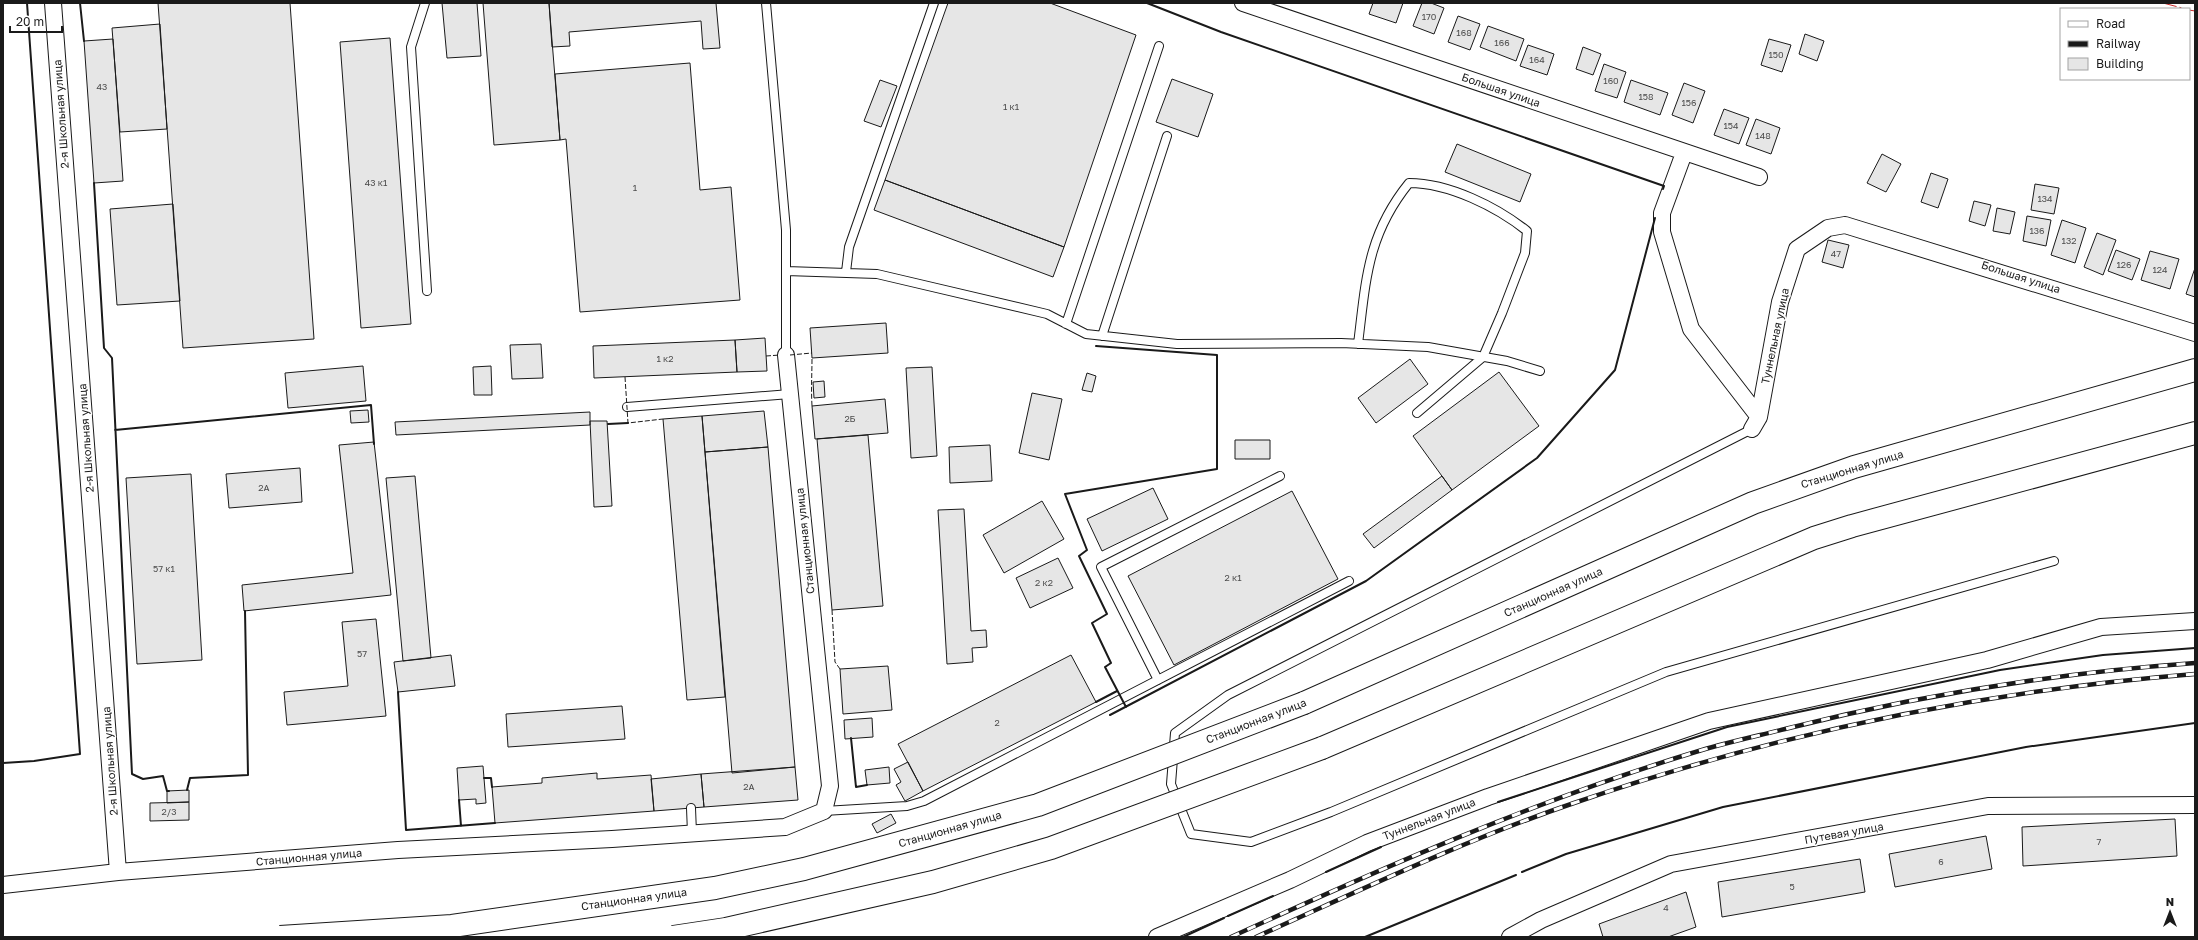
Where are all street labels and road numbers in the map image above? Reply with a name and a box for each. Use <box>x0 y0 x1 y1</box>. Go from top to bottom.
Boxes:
street label: 2-я Школьная улица <box>50 59 71 169</box>
street label: Большая улица <box>1460 70 1542 109</box>
street label: Большая улица <box>1980 258 2062 295</box>
street label: Туннельная улица <box>1758 287 1791 385</box>
street label: 2-я Школьная улица <box>75 383 96 493</box>
street label: Станционная улица <box>1799 447 1905 490</box>
street label: Станционная улица <box>792 487 817 595</box>
street label: Станционная улица <box>1501 564 1604 619</box>
street label: Станционная улица <box>1204 695 1308 746</box>
street label: 2-я Школьная улица <box>99 706 120 816</box>
street label: Туннельная улица <box>1381 795 1477 842</box>
street label: Станционная улица <box>897 808 1003 849</box>
street label: Путевая улица <box>1803 819 1884 846</box>
street label: Станционная улица <box>255 845 363 868</box>
street label: Станционная улица <box>580 885 688 912</box>

